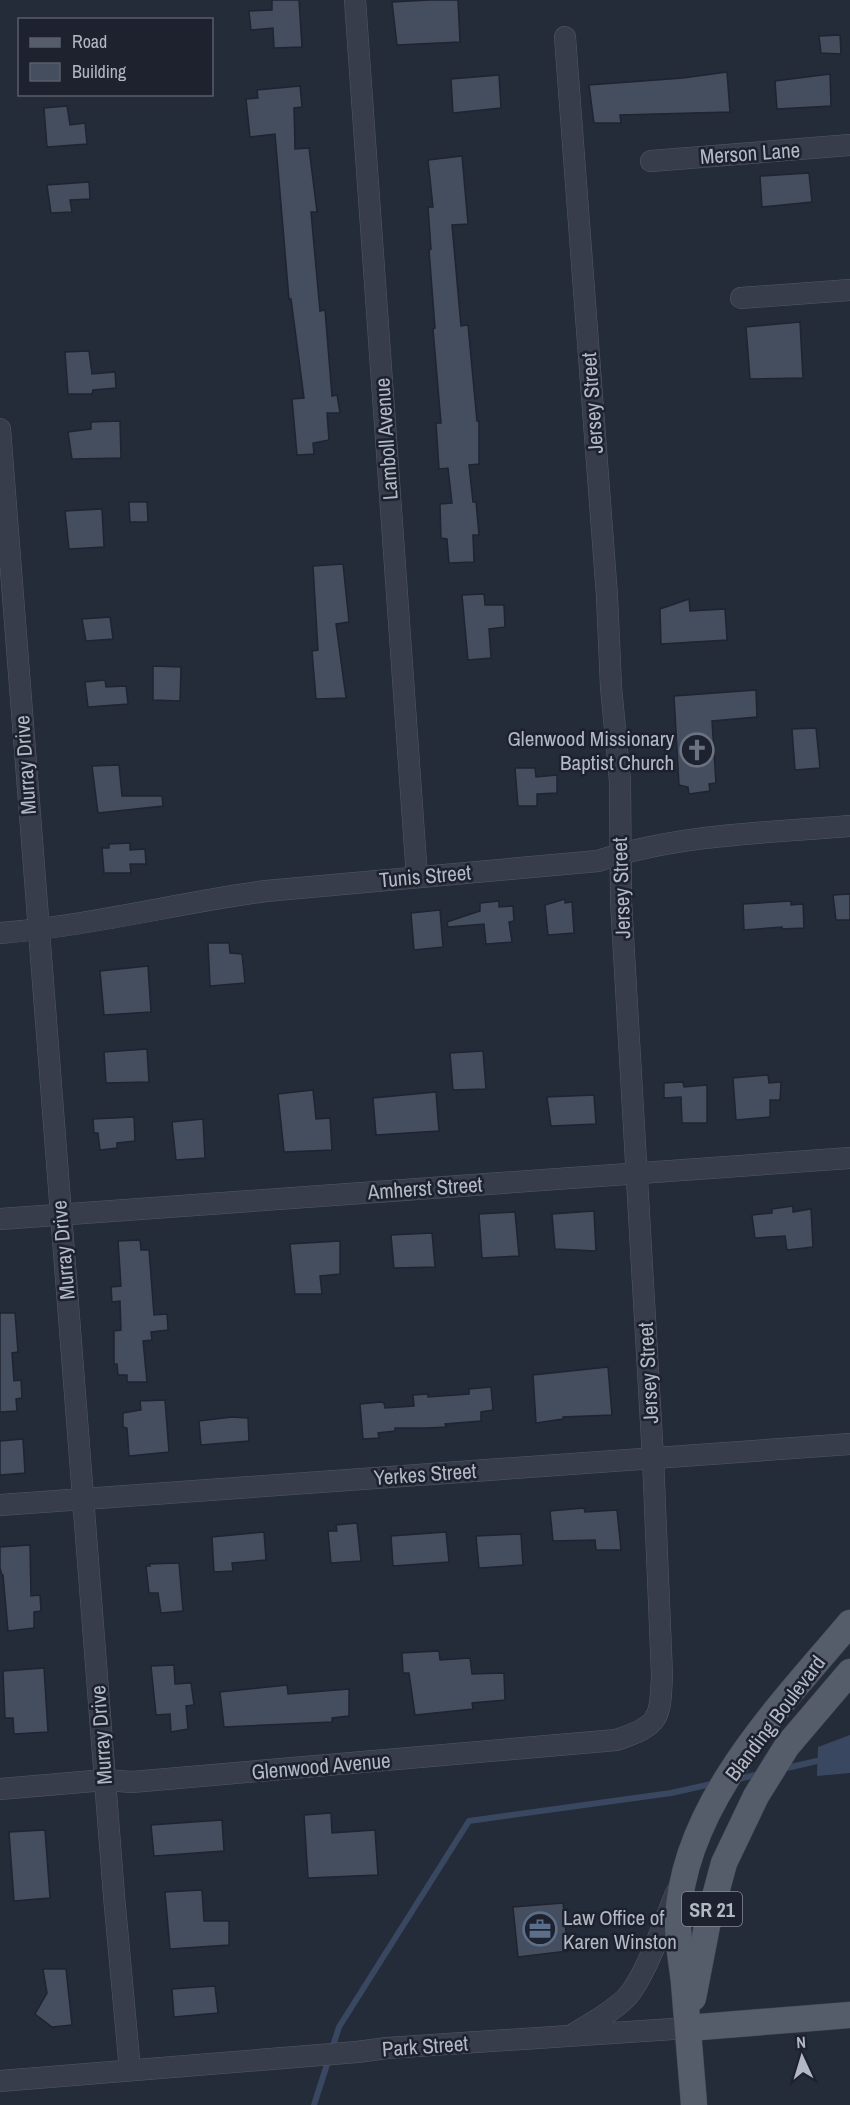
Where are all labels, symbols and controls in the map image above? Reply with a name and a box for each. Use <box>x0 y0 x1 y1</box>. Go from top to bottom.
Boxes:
legend <box>18 18 213 96</box>
text: Road <box>72 29 107 54</box>
text: Building <box>72 59 127 84</box>
street label: Merson Lane <box>699 135 801 171</box>
street label: Jersey Street <box>574 351 610 455</box>
street label: Lamboll Avenue <box>367 377 405 501</box>
street label: Murray Drive <box>7 714 43 816</box>
place label: Glenwood Missionary Baptist Church <box>507 724 674 777</box>
church icon: Glenwood Missionary Baptist Church <box>679 732 715 768</box>
street label: Jersey Street <box>605 837 637 939</box>
street label: Tunis Street <box>378 858 472 894</box>
street label: Amherst Street <box>366 1170 484 1207</box>
street label: Murray Drive <box>44 1199 82 1301</box>
street label: Jersey Street <box>631 1321 665 1424</box>
street label: Yerkes Street <box>373 1456 478 1492</box>
street label: Blanding Boulevard <box>718 1649 832 1787</box>
street label: Murray Drive <box>83 1684 119 1786</box>
street label: Glenwood Avenue <box>250 1745 392 1787</box>
road number: SR 21 <box>682 1892 742 1926</box>
place label: Law Office of Karen Winston <box>563 1903 677 1956</box>
office icon: Law Office of Karen Winston <box>522 1911 558 1947</box>
north arrow <box>772 2027 832 2087</box>
street label: Park Street <box>381 2029 469 2063</box>
text: N <box>795 2031 806 2053</box>

